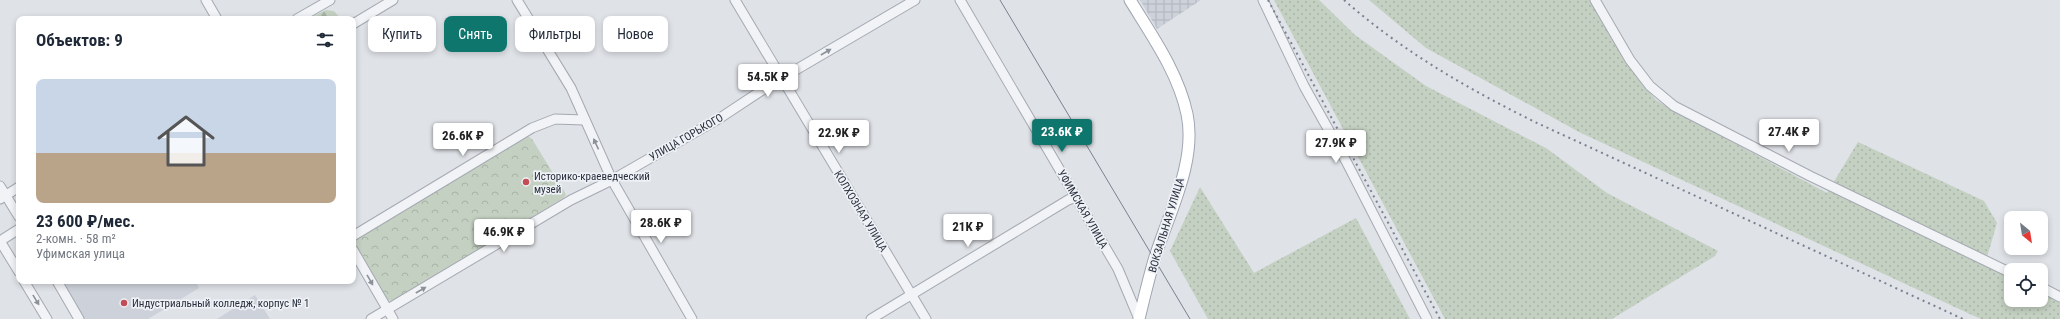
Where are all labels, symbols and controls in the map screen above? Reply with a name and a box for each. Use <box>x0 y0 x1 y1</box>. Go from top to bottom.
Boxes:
chip: Купить <box>368 16 436 52</box>
chip: Снять <box>444 16 507 52</box>
chip: Фильтры <box>515 16 595 52</box>
chip: Новое <box>603 16 668 52</box>
icon: filters <box>314 29 336 51</box>
text: Объектов: 9 <box>36 30 123 50</box>
one-way arrow <box>820 49 832 56</box>
pin: 54.5K ₽ <box>731 64 805 98</box>
text: 54.5K ₽ <box>747 69 789 84</box>
icon: home <box>150 105 222 177</box>
street label: УЛИЦА ГОРЬКОГО <box>647 111 726 164</box>
pin: 23.6K ₽ <box>1025 119 1099 153</box>
pin: 27.4K ₽ <box>1752 119 1826 153</box>
pin: 22.9K ₽ <box>802 120 876 154</box>
pin: 26.6K ₽ <box>426 123 500 157</box>
text: 23.6K ₽ <box>1041 124 1083 139</box>
text: 27.4K ₽ <box>1768 124 1810 139</box>
text: 22.9K ₽ <box>818 125 860 140</box>
text: 26.6K ₽ <box>442 128 484 143</box>
pin: 27.9K ₽ <box>1299 130 1373 164</box>
text: 27.9K ₽ <box>1315 135 1357 150</box>
one-way arrow <box>593 139 599 150</box>
street label: КОЛХОЗНАЯ УЛИЦА <box>831 168 890 255</box>
street label: УФИМСКАЯ УЛИЦА <box>1055 168 1111 252</box>
place label: Историко-краеведческий музей <box>534 170 650 196</box>
street label: ВОКЗАЛЬНАЯ УЛИЦА <box>1146 176 1187 274</box>
marker: Историко-краеведческий музей <box>521 177 531 187</box>
pin: 28.6K ₽ <box>624 210 698 244</box>
text: 23 600 ₽/мес. <box>36 211 135 231</box>
north arrow <box>2004 211 2048 255</box>
map controls <box>2004 211 2048 307</box>
pin: 21K ₽ <box>940 214 996 248</box>
text: 28.6K ₽ <box>640 215 682 230</box>
pin: 46.9K ₽ <box>467 219 541 253</box>
text: 21K ₽ <box>952 219 984 234</box>
text: 46.9K ₽ <box>483 224 525 239</box>
text: 2-комн. · 58 m² <box>36 231 116 246</box>
text: Уфимская улица <box>36 246 125 261</box>
button: locate <box>2004 263 2048 307</box>
one-way arrow <box>367 274 373 286</box>
one-way arrow <box>415 286 427 293</box>
one-way arrow <box>32 294 39 306</box>
place label: Индустриальный колледж, корпус № 1 <box>132 297 309 310</box>
marker: Индустриальный колледж, корпус № 1 <box>119 298 129 308</box>

